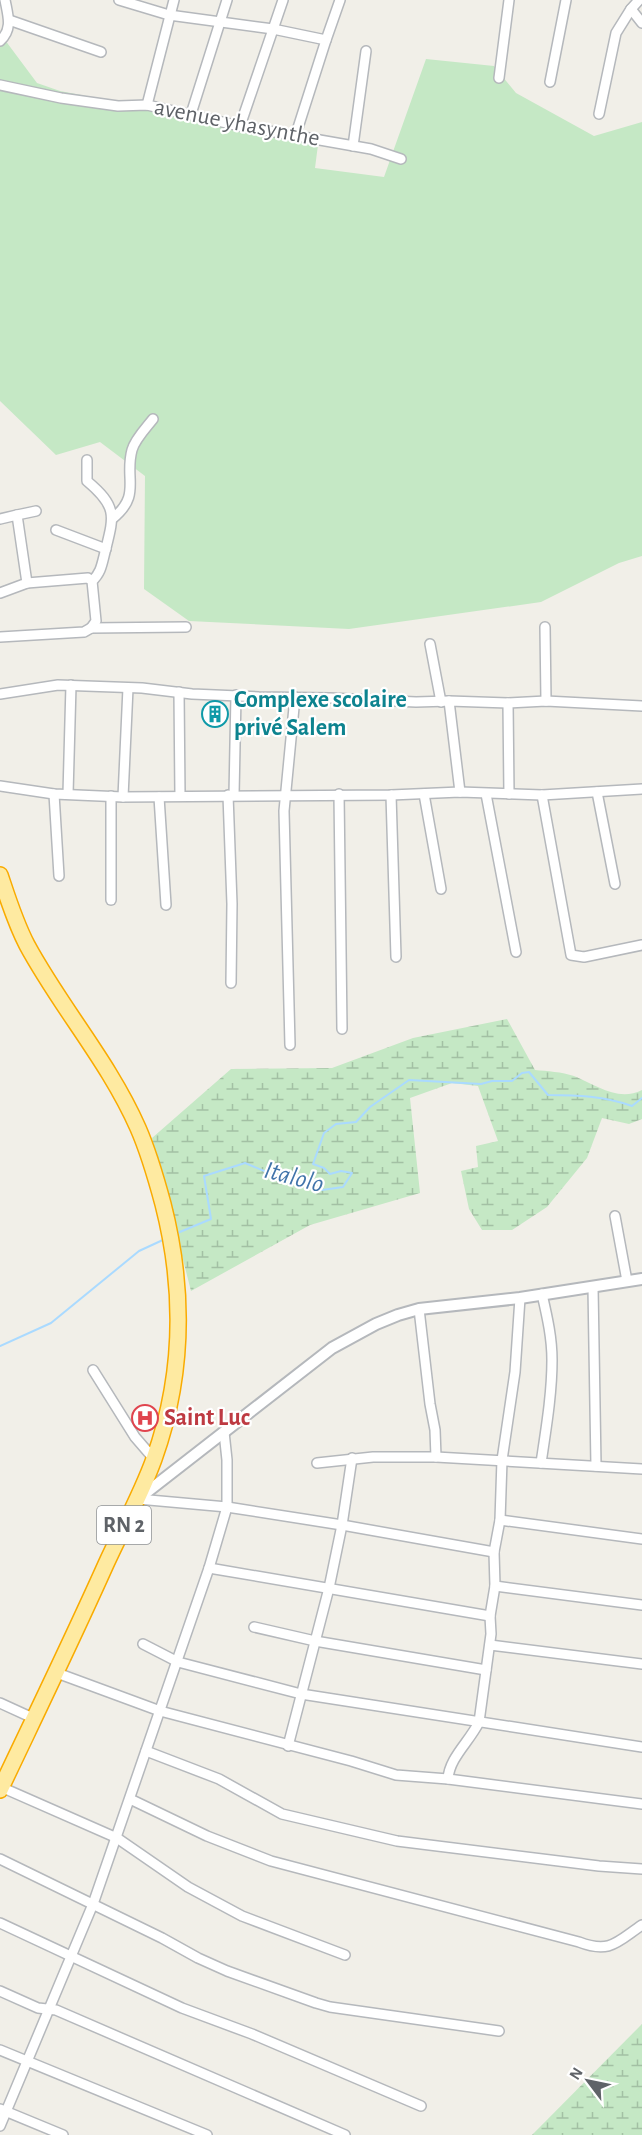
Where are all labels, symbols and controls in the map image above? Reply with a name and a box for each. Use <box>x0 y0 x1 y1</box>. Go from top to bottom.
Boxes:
street label: avenue yhasynthe <box>152 95 322 151</box>
place label: Complexe scolaire privé Salem <box>234 688 407 740</box>
building icon: Complexe scolaire privé Salem <box>200 699 230 729</box>
water label: Italolo <box>261 1157 327 1197</box>
hospital icon: Saint Luc <box>130 1403 160 1433</box>
place label: Saint Luc <box>164 1406 250 1430</box>
road number: RN 2 <box>97 1506 151 1544</box>
north arrow <box>558 2051 618 2111</box>
text: N <box>566 2065 586 2083</box>

